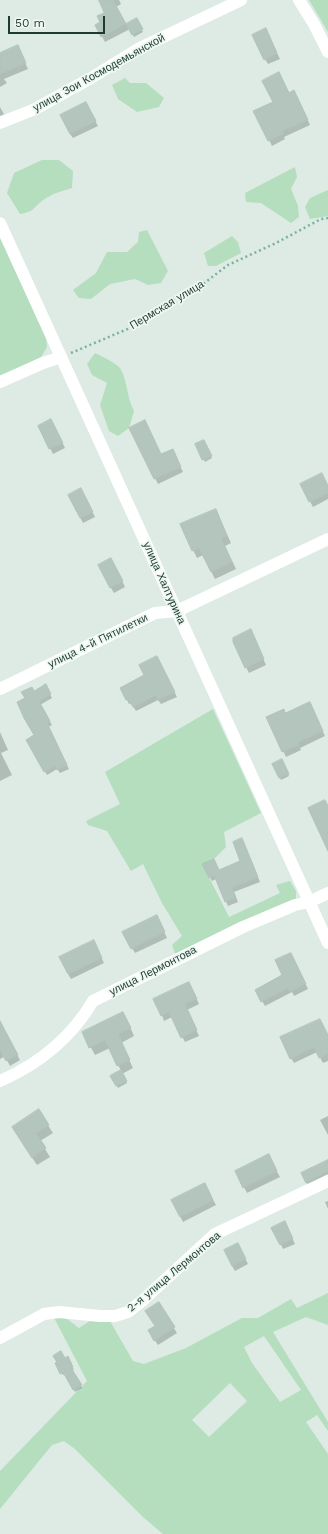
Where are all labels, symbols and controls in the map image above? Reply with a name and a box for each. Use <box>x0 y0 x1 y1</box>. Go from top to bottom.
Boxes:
scale bar <box>10 8 107 34</box>
text: 50 m <box>15 16 45 30</box>
street label: улица Зои Космодемьянской <box>31 31 167 115</box>
street label: Пермская улица <box>127 278 207 332</box>
street label: улица Халтурина <box>140 540 188 626</box>
street label: улица 4-й Пятилетки <box>46 611 150 671</box>
street label: улица Лермонтова <box>107 943 199 999</box>
street label: 2-я улица Лермонтова <box>125 1229 223 1315</box>

